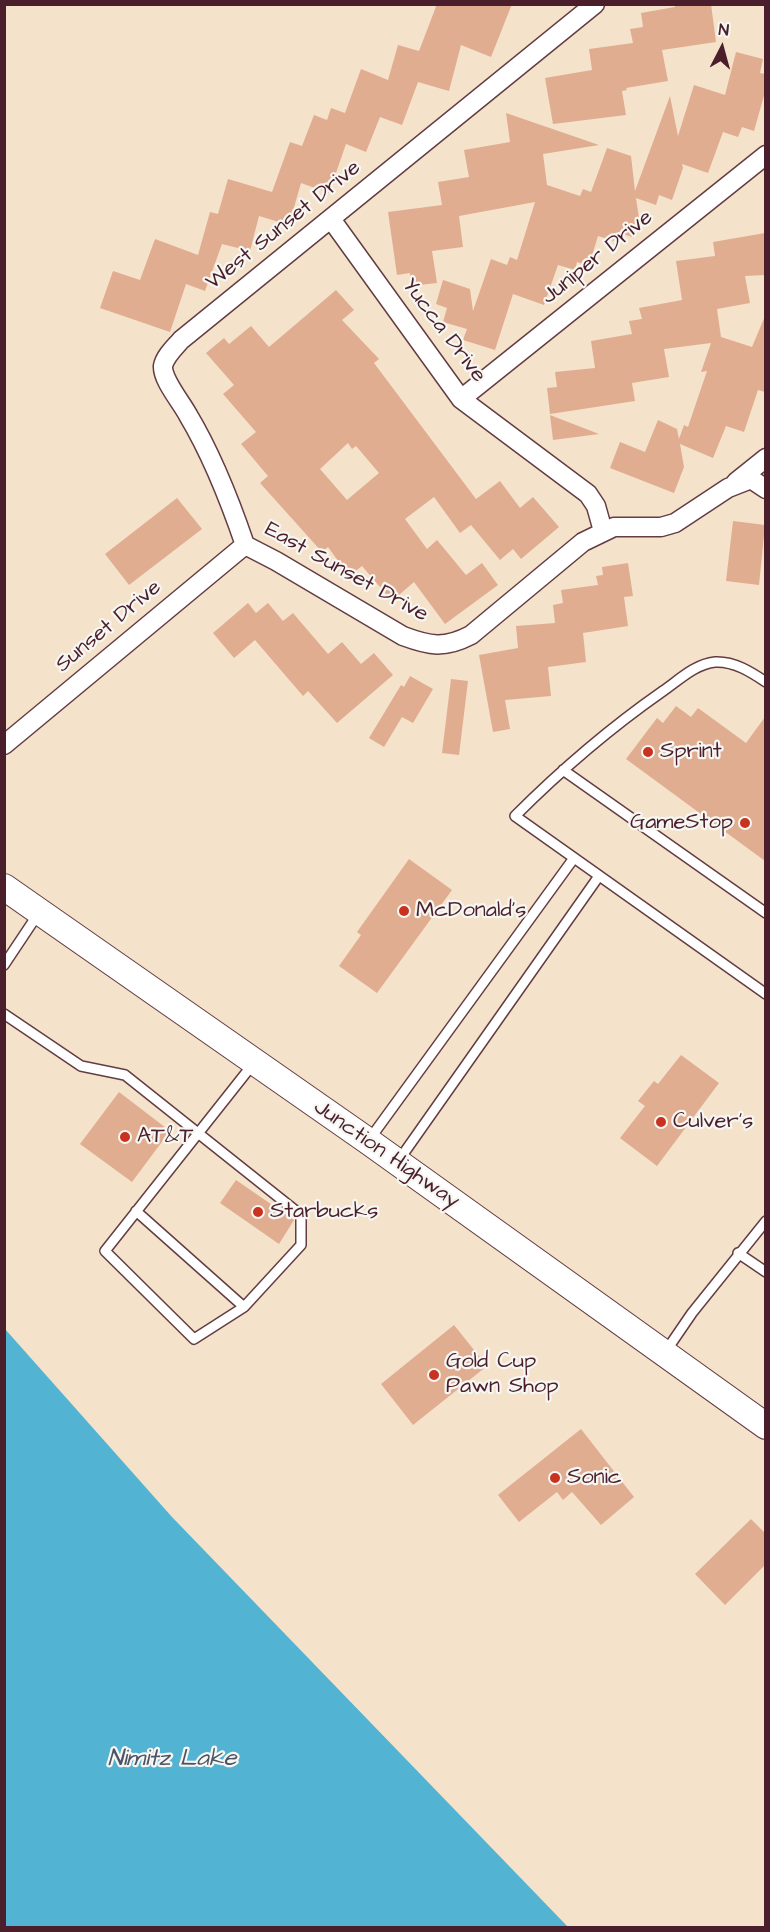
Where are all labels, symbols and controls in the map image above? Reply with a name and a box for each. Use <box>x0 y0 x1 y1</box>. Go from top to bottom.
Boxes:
north arrow <box>692 18 752 78</box>
text: N <box>718 19 730 42</box>
street label: West Sunset Drive <box>201 156 367 296</box>
street label: Juniper Drive <box>537 205 659 311</box>
street label: Yucca Drive <box>395 274 491 388</box>
street label: East Sunset Drive <box>260 517 432 629</box>
street label: Sunset Drive <box>51 575 167 679</box>
place label: Sprint <box>660 739 722 765</box>
marker: Sprint <box>641 745 655 759</box>
place label: GameStop <box>630 810 733 836</box>
marker: GameStop <box>738 816 752 830</box>
place label: McDonald's <box>416 898 526 924</box>
marker: McDonald's <box>397 904 411 918</box>
street label: Junction Highway <box>308 1095 464 1215</box>
place label: Culver's <box>673 1109 753 1135</box>
marker: Culver's <box>654 1115 668 1129</box>
place label: AT&T <box>137 1124 193 1150</box>
marker: AT&T <box>118 1130 132 1144</box>
place label: Starbucks <box>270 1199 378 1225</box>
marker: Starbucks <box>251 1205 265 1219</box>
place label: Gold Cup Pawn Shop <box>446 1349 558 1400</box>
marker: Gold Cup Pawn Shop <box>427 1368 441 1382</box>
place label: Sonic <box>567 1465 622 1491</box>
marker: Sonic <box>548 1471 562 1485</box>
water label: Nimitz Lake <box>108 1746 236 1774</box>

